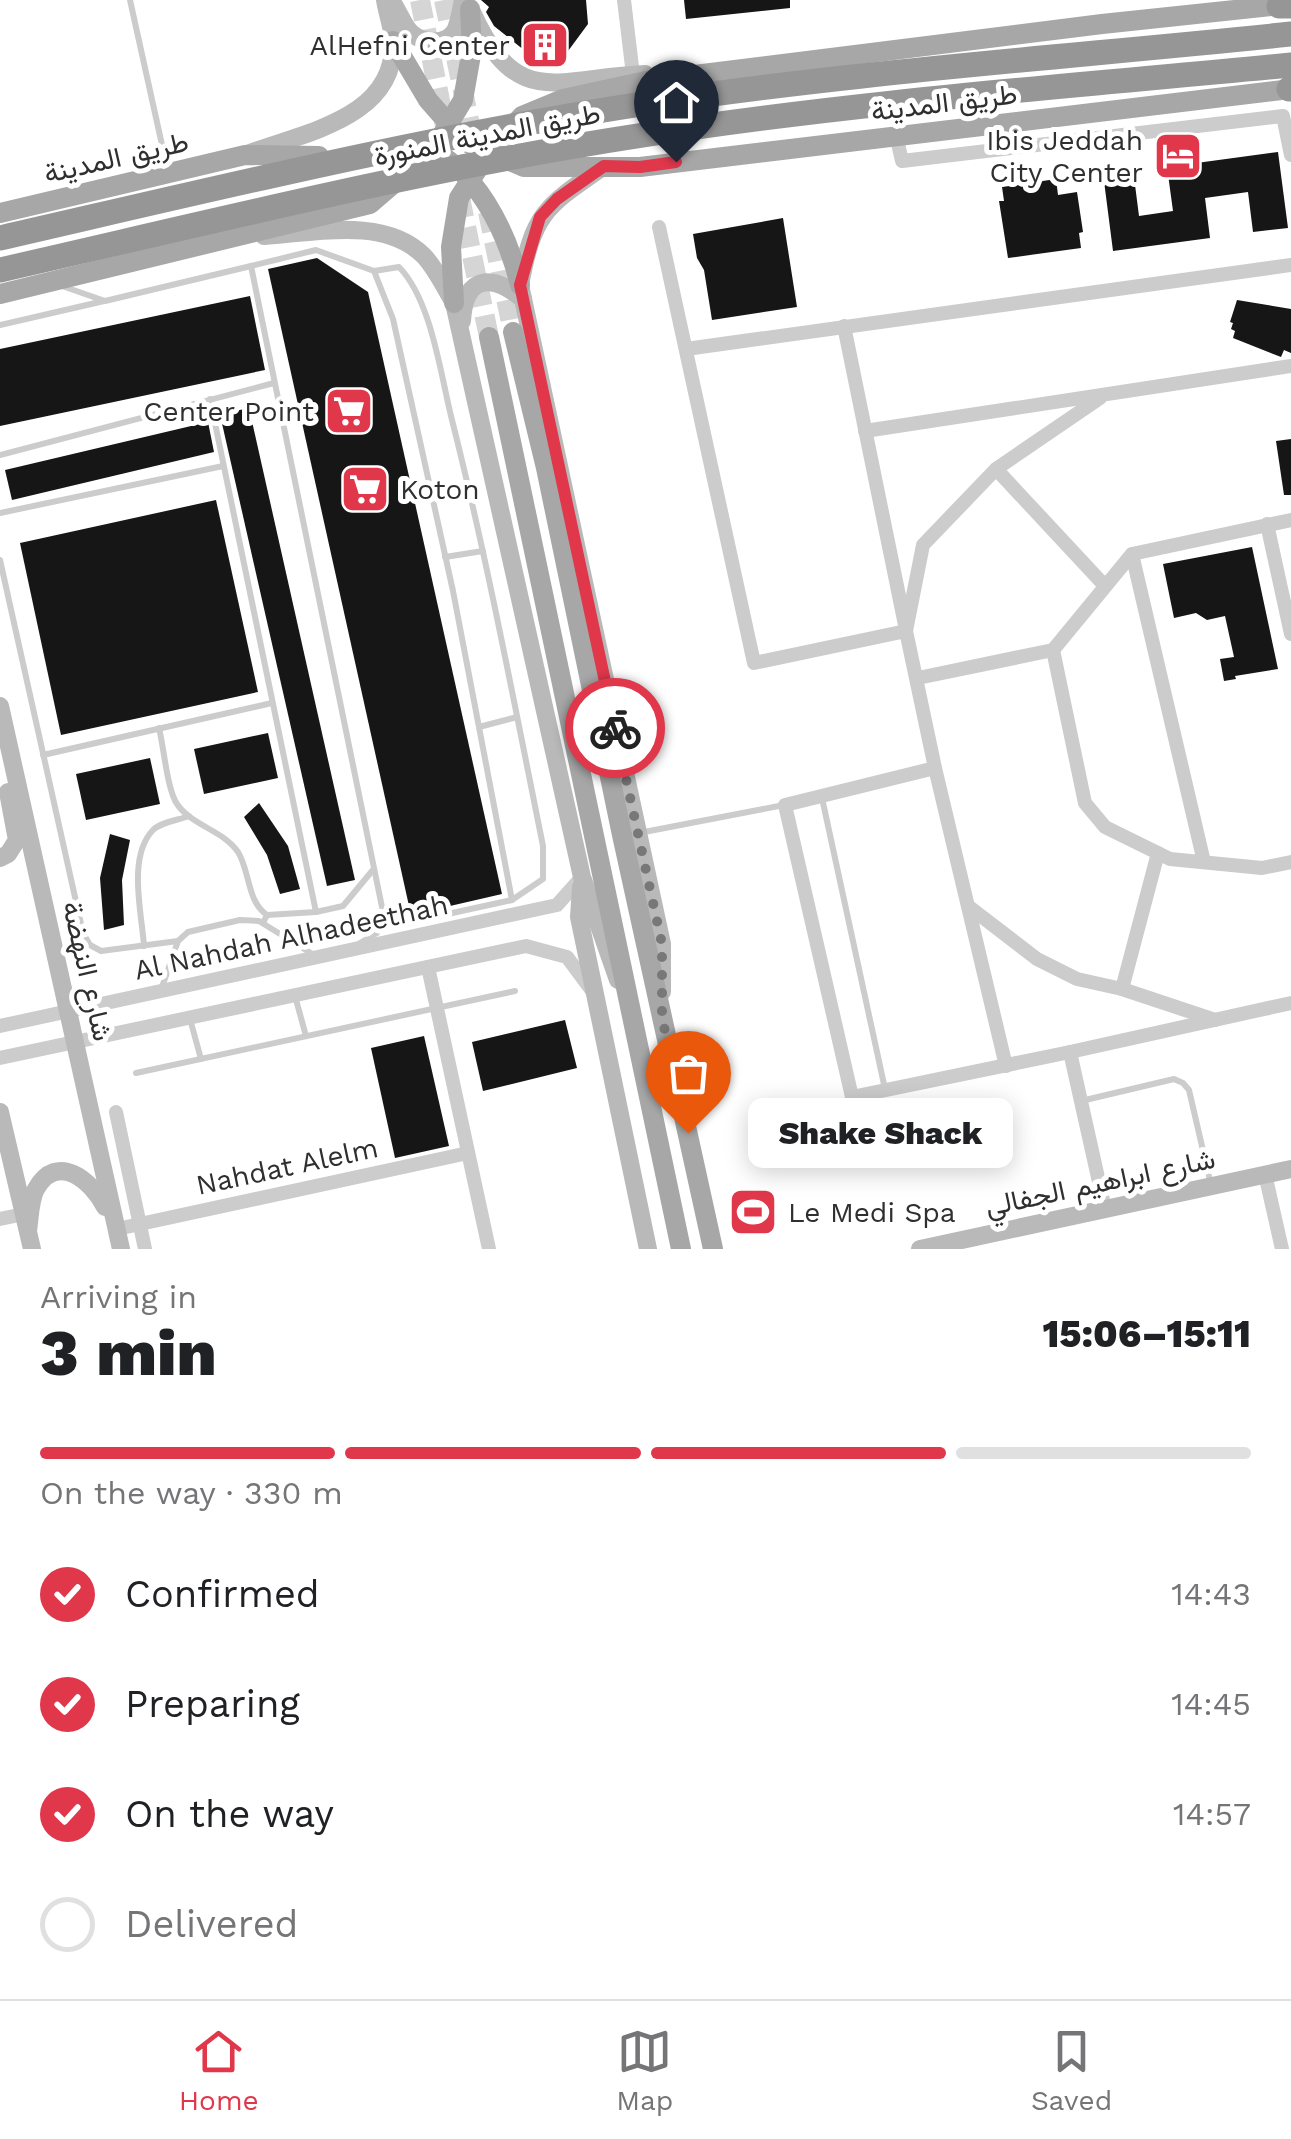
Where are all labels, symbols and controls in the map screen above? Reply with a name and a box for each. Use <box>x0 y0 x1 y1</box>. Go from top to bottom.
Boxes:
building icon: AlHefni Center <box>519 19 571 71</box>
place label: AlHefni Center <box>309 29 510 62</box>
pin <box>634 60 719 163</box>
icon: home <box>649 75 704 130</box>
street label: طريق المدينة <box>869 77 1019 129</box>
street label: طريق المدينة المنورة <box>371 96 603 174</box>
place label: Ibis Jeddah City Center <box>986 124 1143 189</box>
street label: طريق المدينة <box>41 125 192 191</box>
hotel icon: Ibis Jeddah City Center <box>1152 130 1204 182</box>
supermarket icon: Center Point <box>323 385 375 437</box>
place label: Center Point <box>143 395 314 428</box>
supermarket icon: Koton <box>339 463 391 515</box>
place label: Koton <box>400 473 480 506</box>
courier <box>565 678 665 778</box>
icon: bike <box>588 701 643 756</box>
street label: Al Nahdah Alhadeethah <box>131 888 451 987</box>
street label: شارع النهضة <box>53 898 120 1045</box>
pin <box>646 1031 731 1134</box>
icon: bag <box>661 1046 716 1101</box>
callout: Shake Shack <box>748 1098 1013 1168</box>
text: Shake Shack <box>779 1114 982 1152</box>
street label: Nahdat Alelm <box>193 1131 381 1202</box>
street label: شارع ابراهيم الجفالي <box>982 1142 1219 1229</box>
sports icon: Le Medi Spa <box>727 1186 779 1238</box>
place label: Le Medi Spa <box>788 1196 956 1229</box>
text: Arriving in <box>40 1278 197 1316</box>
text: 15:06–15:11 <box>1042 1312 1251 1356</box>
text: 3 min <box>40 1315 217 1391</box>
text: On the way · 330 m <box>40 1474 343 1512</box>
icon: check <box>40 1567 95 1622</box>
text: Confirmed <box>125 1572 320 1616</box>
text: 14:43 <box>1171 1575 1251 1613</box>
icon: check <box>40 1677 95 1732</box>
text: Preparing <box>125 1682 300 1726</box>
text: 14:45 <box>1171 1685 1251 1723</box>
icon: check <box>40 1787 95 1842</box>
text: On the way <box>125 1792 334 1836</box>
text: 14:57 <box>1173 1795 1251 1833</box>
text: Delivered <box>125 1902 298 1946</box>
tab: Home <box>179 2024 259 2117</box>
tab: Map <box>616 2024 673 2117</box>
tab: Saved <box>1031 2024 1112 2117</box>

